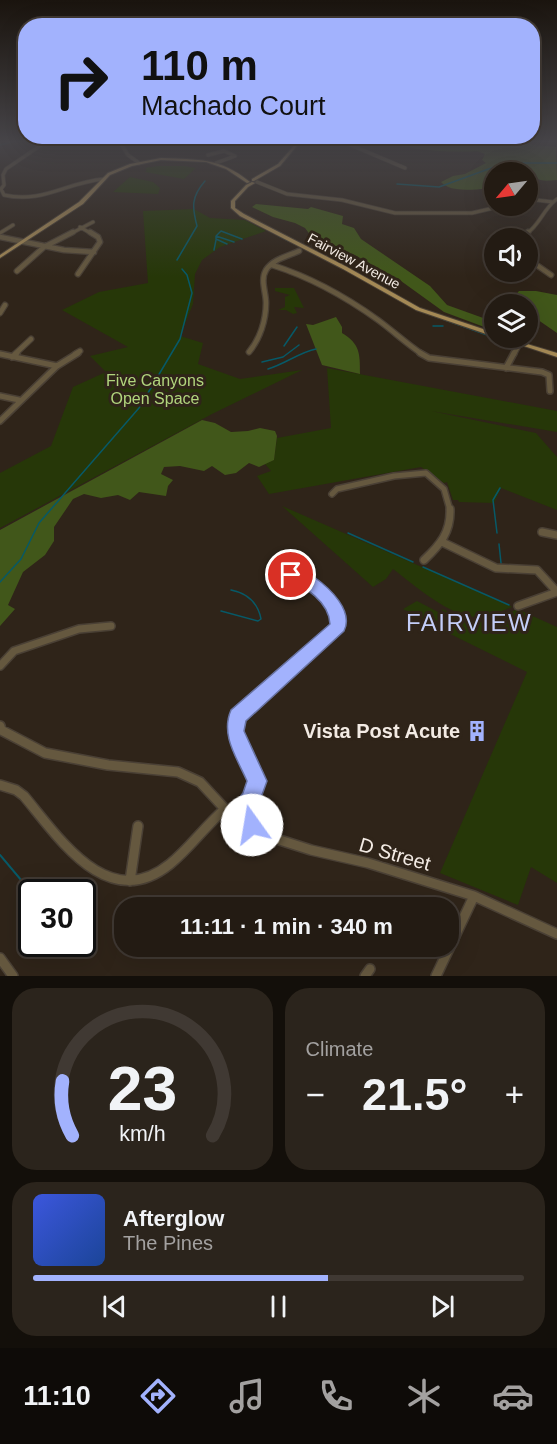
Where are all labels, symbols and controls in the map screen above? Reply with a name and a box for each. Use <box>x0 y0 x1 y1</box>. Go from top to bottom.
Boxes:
icon: right <box>42 42 120 120</box>
text: 110 m <box>141 42 258 89</box>
text: Machado Court <box>141 91 326 121</box>
north arrow <box>484 162 538 216</box>
map controls <box>484 162 538 348</box>
button: sound <box>484 228 538 282</box>
street label: Fairview Avenue <box>305 230 403 292</box>
button: layers <box>484 294 538 348</box>
park label: Five Canyons Open Space <box>106 372 204 407</box>
pin <box>265 549 316 600</box>
icon: arrive <box>274 558 307 591</box>
district label: FAIRVIEW <box>406 609 532 636</box>
building icon: Vista Post Acute <box>465 719 489 743</box>
place label: Vista Post Acute <box>303 720 460 742</box>
position arrow <box>220 793 284 857</box>
street label: D Street <box>357 833 434 875</box>
speed limit sign: 30 <box>18 879 96 957</box>
text: 11:11 · 1 min · 340 m <box>180 914 393 939</box>
text: Climate <box>306 1038 373 1060</box>
text: 23 <box>108 1054 177 1123</box>
text: 21.5° <box>362 1069 468 1120</box>
text: − <box>306 1076 325 1113</box>
text: + <box>505 1076 524 1113</box>
text: km/h <box>119 1122 165 1146</box>
text: Afterglow <box>123 1206 224 1231</box>
text: The Pines <box>123 1232 213 1254</box>
icon: previous <box>98 1290 131 1323</box>
icon: pause <box>262 1290 295 1323</box>
icon: next <box>426 1290 459 1323</box>
icon: directions <box>137 1375 179 1417</box>
icon: music <box>226 1375 268 1417</box>
icon: phone <box>315 1375 357 1417</box>
icon: climate <box>403 1375 445 1417</box>
icon: car <box>492 1375 534 1417</box>
text: 11:10 <box>23 1381 91 1411</box>

